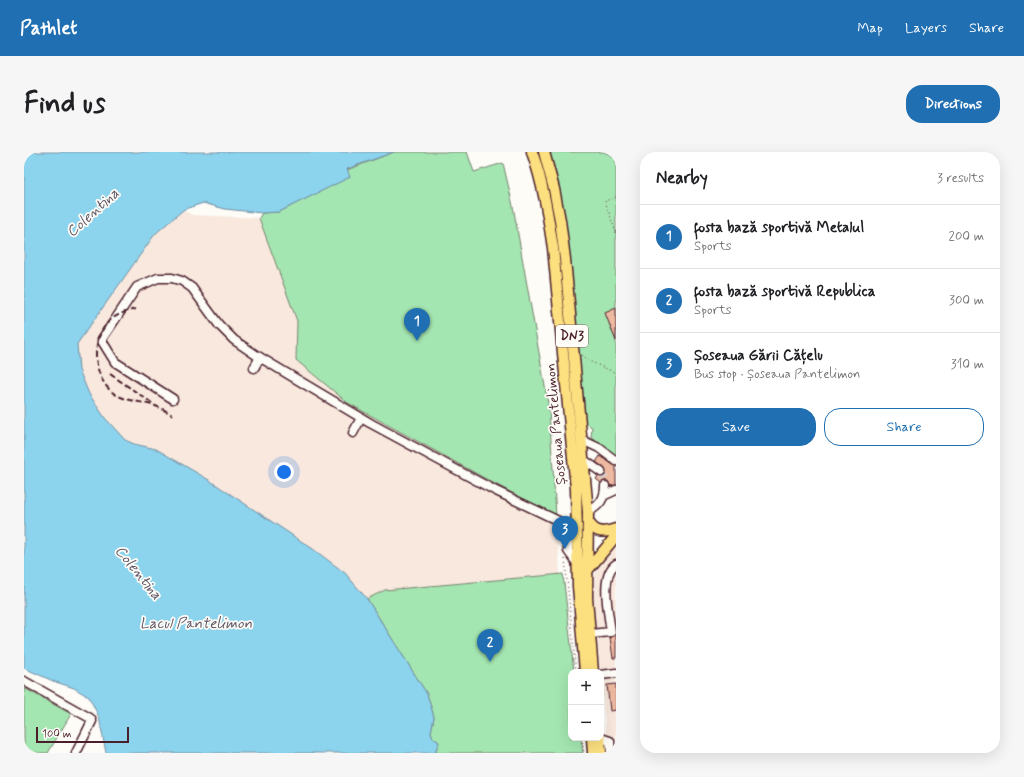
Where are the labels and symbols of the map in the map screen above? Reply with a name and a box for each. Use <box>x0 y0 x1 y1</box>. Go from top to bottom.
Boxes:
water label: Colentina <box>62 184 124 242</box>
pin: 1 <box>404 308 430 341</box>
road number: DN3 <box>556 325 588 347</box>
street label: Șoseaua Pantelimon <box>542 362 570 486</box>
your location <box>274 462 294 482</box>
pin: 3 <box>552 516 578 549</box>
water label: Colentina <box>110 542 166 605</box>
water label: Lacul Pantelimon <box>140 614 252 634</box>
pin: 2 <box>477 629 503 662</box>
scale bar <box>36 725 129 744</box>

